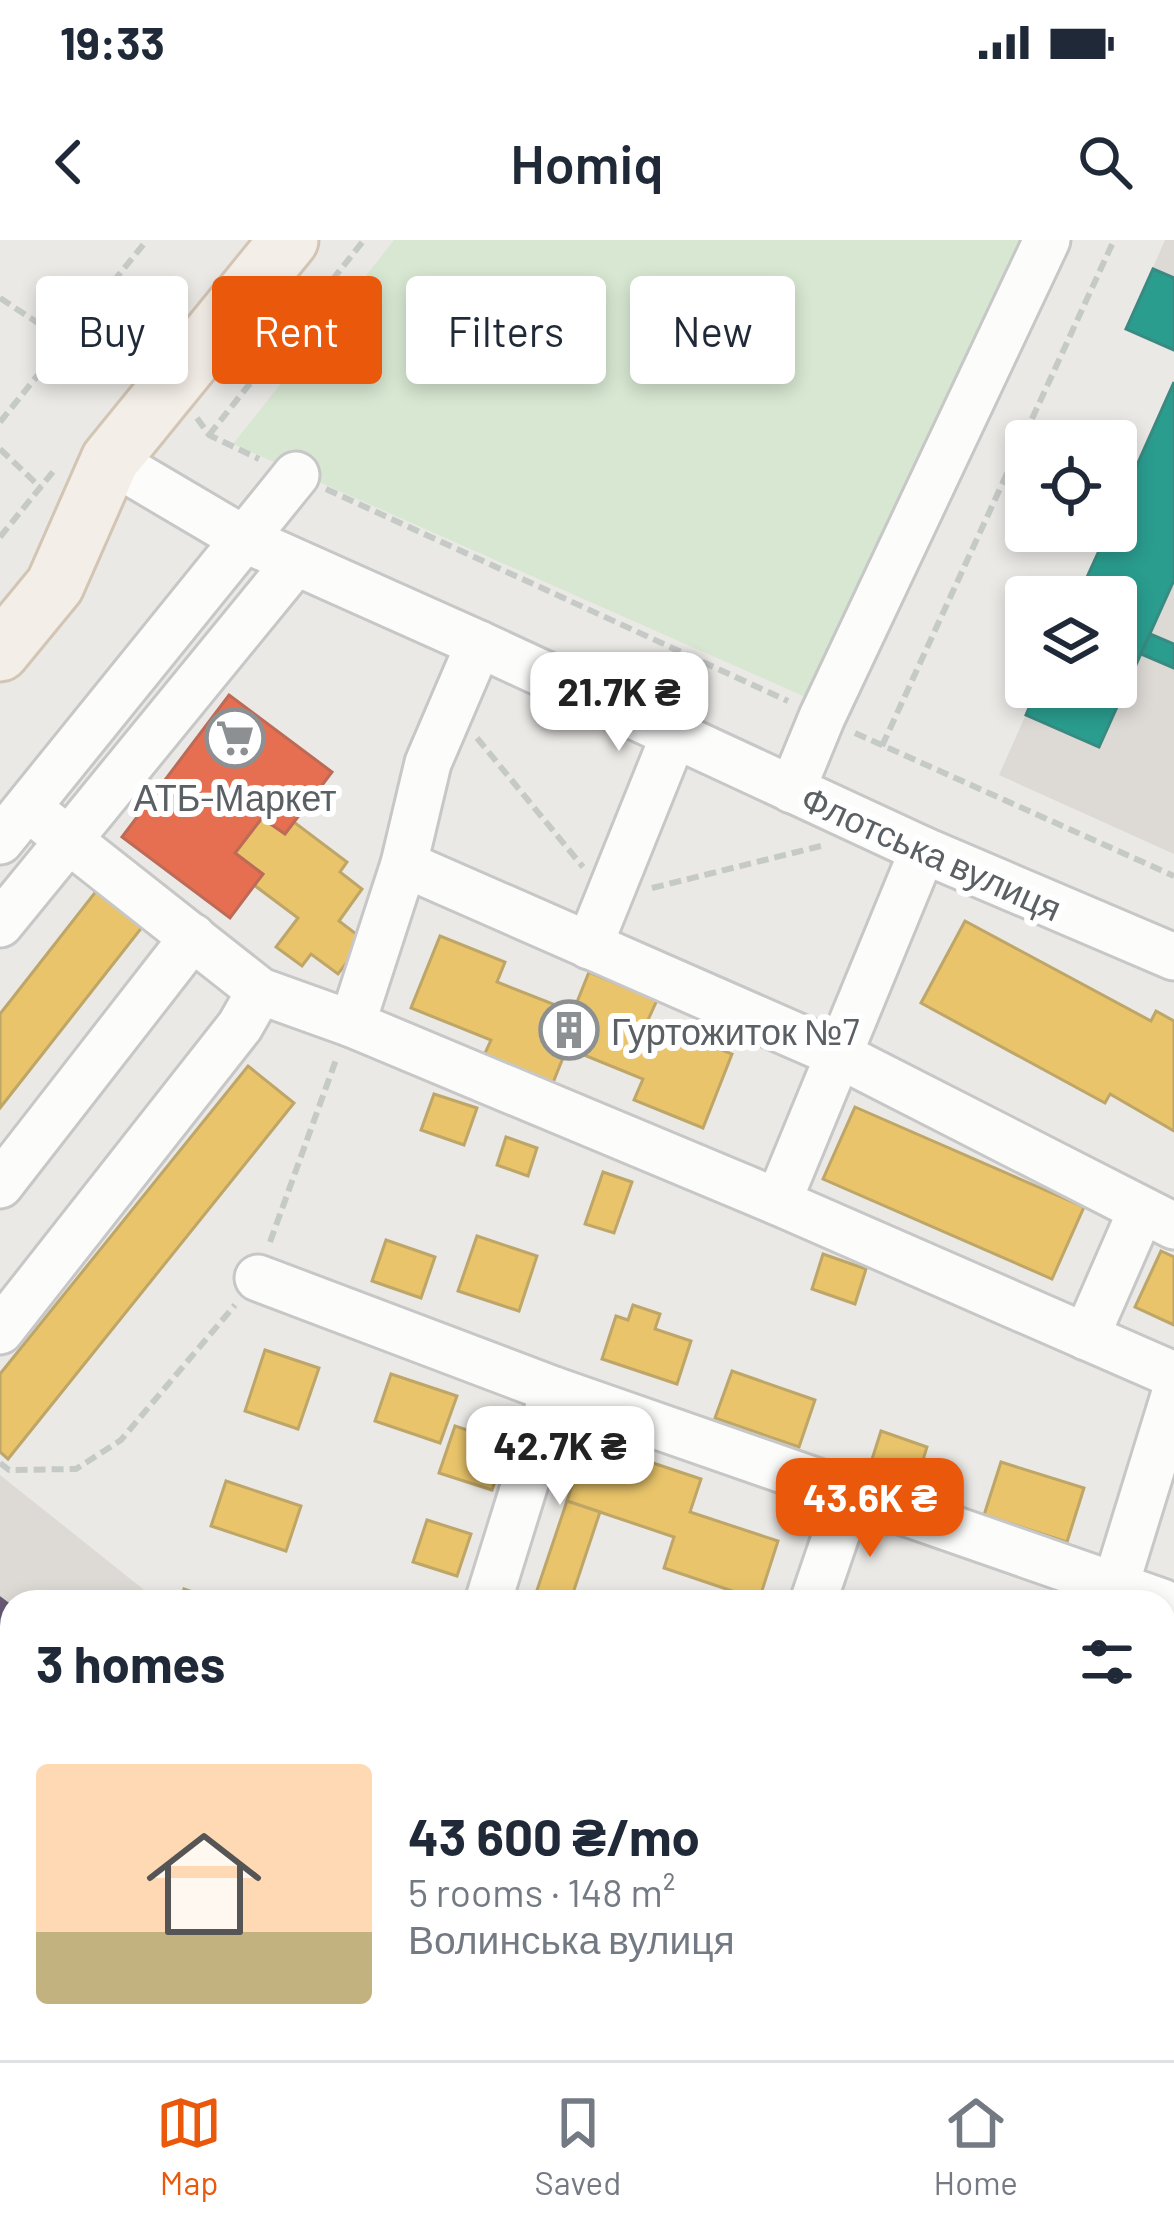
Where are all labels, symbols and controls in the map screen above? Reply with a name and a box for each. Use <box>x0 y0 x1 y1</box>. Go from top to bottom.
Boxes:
text: 19:33 <box>60 15 165 69</box>
icon: back <box>36 129 102 195</box>
icon: search <box>1072 129 1138 195</box>
text: Homiq <box>510 130 664 195</box>
chip: Buy <box>36 276 188 384</box>
chip: Rent <box>212 276 382 384</box>
chip: Filters <box>406 276 606 384</box>
chip: New <box>630 276 795 384</box>
map controls <box>1005 420 1137 708</box>
button: locate <box>1005 420 1137 552</box>
button: layers <box>1005 576 1137 708</box>
pin: 21.7K ₴ <box>508 652 730 754</box>
text: 21.7K ₴ <box>557 667 681 714</box>
supermarket icon: АТБ-Маркет <box>204 707 266 769</box>
place label: АТБ-Маркет <box>134 775 336 819</box>
street label: Флотська вулиця <box>795 775 1069 930</box>
building icon: Гуртожиток №7 <box>538 999 600 1061</box>
place label: Гуртожиток №7 <box>611 1009 860 1053</box>
pin: 42.7K ₴ <box>449 1406 671 1508</box>
text: 42.7K ₴ <box>493 1421 627 1468</box>
pin: 43.6K ₴ <box>759 1458 981 1560</box>
text: 43.6K ₴ <box>803 1473 937 1520</box>
icon: filters <box>1074 1629 1140 1695</box>
text: 3 homes <box>36 1632 225 1693</box>
text: 43 600 ₴/mo <box>408 1805 700 1866</box>
icon: home <box>132 1812 276 1956</box>
text: 5 rooms · 148 m² <box>408 1868 675 1915</box>
text: Волинська вулиця <box>408 1915 735 1962</box>
tab: Map <box>156 2090 222 2202</box>
tab: Saved <box>535 2090 621 2202</box>
tab: Home <box>934 2090 1018 2202</box>

